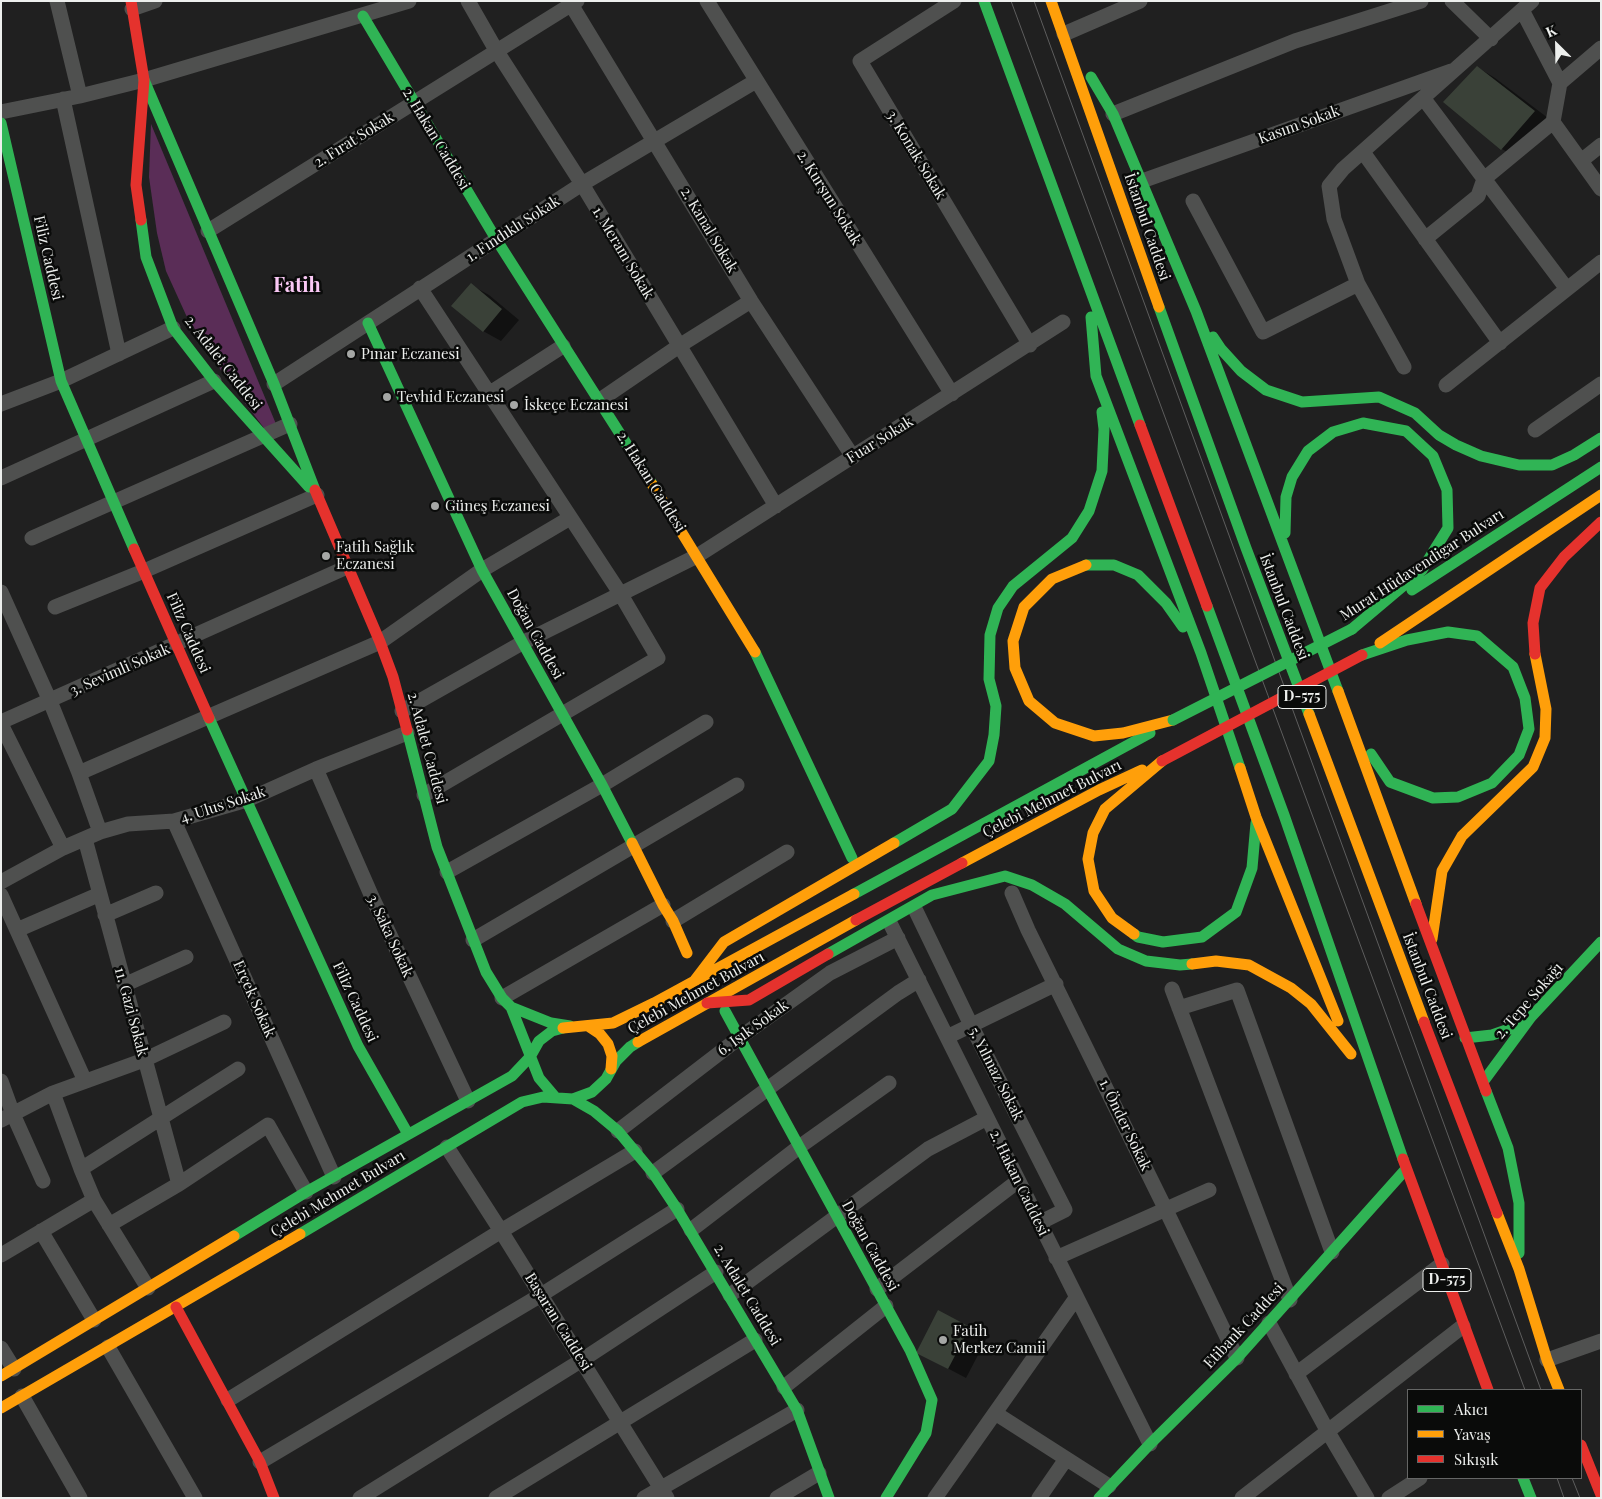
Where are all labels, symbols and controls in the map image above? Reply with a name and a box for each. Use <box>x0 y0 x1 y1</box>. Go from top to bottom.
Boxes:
north arrow <box>1532 20 1582 70</box>
text: K <box>1543 20 1559 41</box>
street label: 2. Hakan Caddesi <box>399 85 473 193</box>
street label: Kasım Sokak <box>1256 102 1342 148</box>
street label: 3. Konak Sokak <box>882 107 950 203</box>
street label: 2. Fırat Sokak <box>311 108 397 172</box>
street label: 2. Kurşun Sokak <box>793 147 865 249</box>
street label: İstanbul Caddesi <box>1120 171 1174 283</box>
street label: 2. Kanal Sokak <box>676 184 742 276</box>
street label: 1. Fındıklı Sokak <box>463 192 563 266</box>
street label: 1. Meram Sokak <box>588 204 658 302</box>
street label: Filiz Caddesi <box>30 214 66 302</box>
district label: Fatih <box>273 274 321 298</box>
street label: 2. Adalet Caddesi <box>181 312 265 414</box>
place label: Pınar Eczanesi <box>361 345 460 363</box>
marker: Pınar Eczanesi <box>345 348 357 360</box>
place label: Tevhid Eczanesi <box>397 388 505 406</box>
marker: Tevhid Eczanesi <box>381 391 393 403</box>
place label: İskeçe Eczanesi <box>524 396 628 414</box>
marker: İskeçe Eczanesi <box>508 399 520 411</box>
street label: Fuar Sokak <box>843 412 917 468</box>
street label: 2. Hakan Caddesi <box>613 428 689 536</box>
place label: Güneş Eczanesi <box>445 497 550 515</box>
marker: Güneş Eczanesi <box>429 500 441 512</box>
street label: Murat Hüdavendigar Bulvarı <box>1337 505 1507 625</box>
place label: Fatih Sağlık Eczanesi <box>336 538 414 573</box>
marker: Fatih Sağlık Eczanesi <box>320 550 332 562</box>
street label: İstanbul Caddesi <box>1255 551 1313 663</box>
street label: Doğan Caddesi <box>503 586 567 682</box>
street label: Filiz Caddesi <box>162 590 214 676</box>
street label: 3. Sevimli Sokak <box>67 640 173 700</box>
road number: D-575 <box>1278 686 1326 709</box>
street label: 2. Adalet Caddesi <box>403 690 451 806</box>
street label: Çelebi Mehmet Bulvarı <box>980 756 1124 842</box>
street label: 4. Ulus Sokak <box>178 783 268 827</box>
street label: 3. Saka Sokak <box>363 892 417 980</box>
street label: İstanbul Caddesi <box>1398 930 1456 1042</box>
street label: Çelebi Mehmet Bulvarı <box>625 948 767 1038</box>
street label: Erçek Sokak <box>229 958 279 1040</box>
street label: Filiz Caddesi <box>329 959 381 1045</box>
street label: 2. Tepe Sokağı <box>1491 959 1567 1043</box>
street label: 11. Gazi Sokak <box>110 965 152 1059</box>
street label: 6. Işık Sokak <box>714 996 792 1060</box>
street label: 5. Yılmaz Sokak <box>965 1024 1027 1124</box>
street label: 1. Önder Sokak <box>1095 1076 1155 1174</box>
street label: 2. Hakan Caddesi <box>986 1127 1052 1239</box>
street label: Çelebi Mehmet Bulvarı <box>268 1147 408 1241</box>
street label: Doğan Caddesi <box>838 1198 902 1294</box>
street label: 2. Adalet Caddesi <box>710 1241 784 1349</box>
road number: D-575 <box>1423 1268 1471 1292</box>
street label: Başaran Caddesi <box>521 1270 595 1374</box>
street label: Etibank Caddesi <box>1200 1280 1288 1372</box>
place label: Fatih Merkez Camii <box>953 1322 1046 1357</box>
marker: Fatih Merkez Camii <box>937 1334 949 1346</box>
legend <box>1407 1389 1582 1479</box>
text: Akıcı <box>1454 1399 1488 1419</box>
text: Yavaş <box>1454 1424 1491 1444</box>
text: Sıkışık <box>1454 1449 1499 1469</box>

